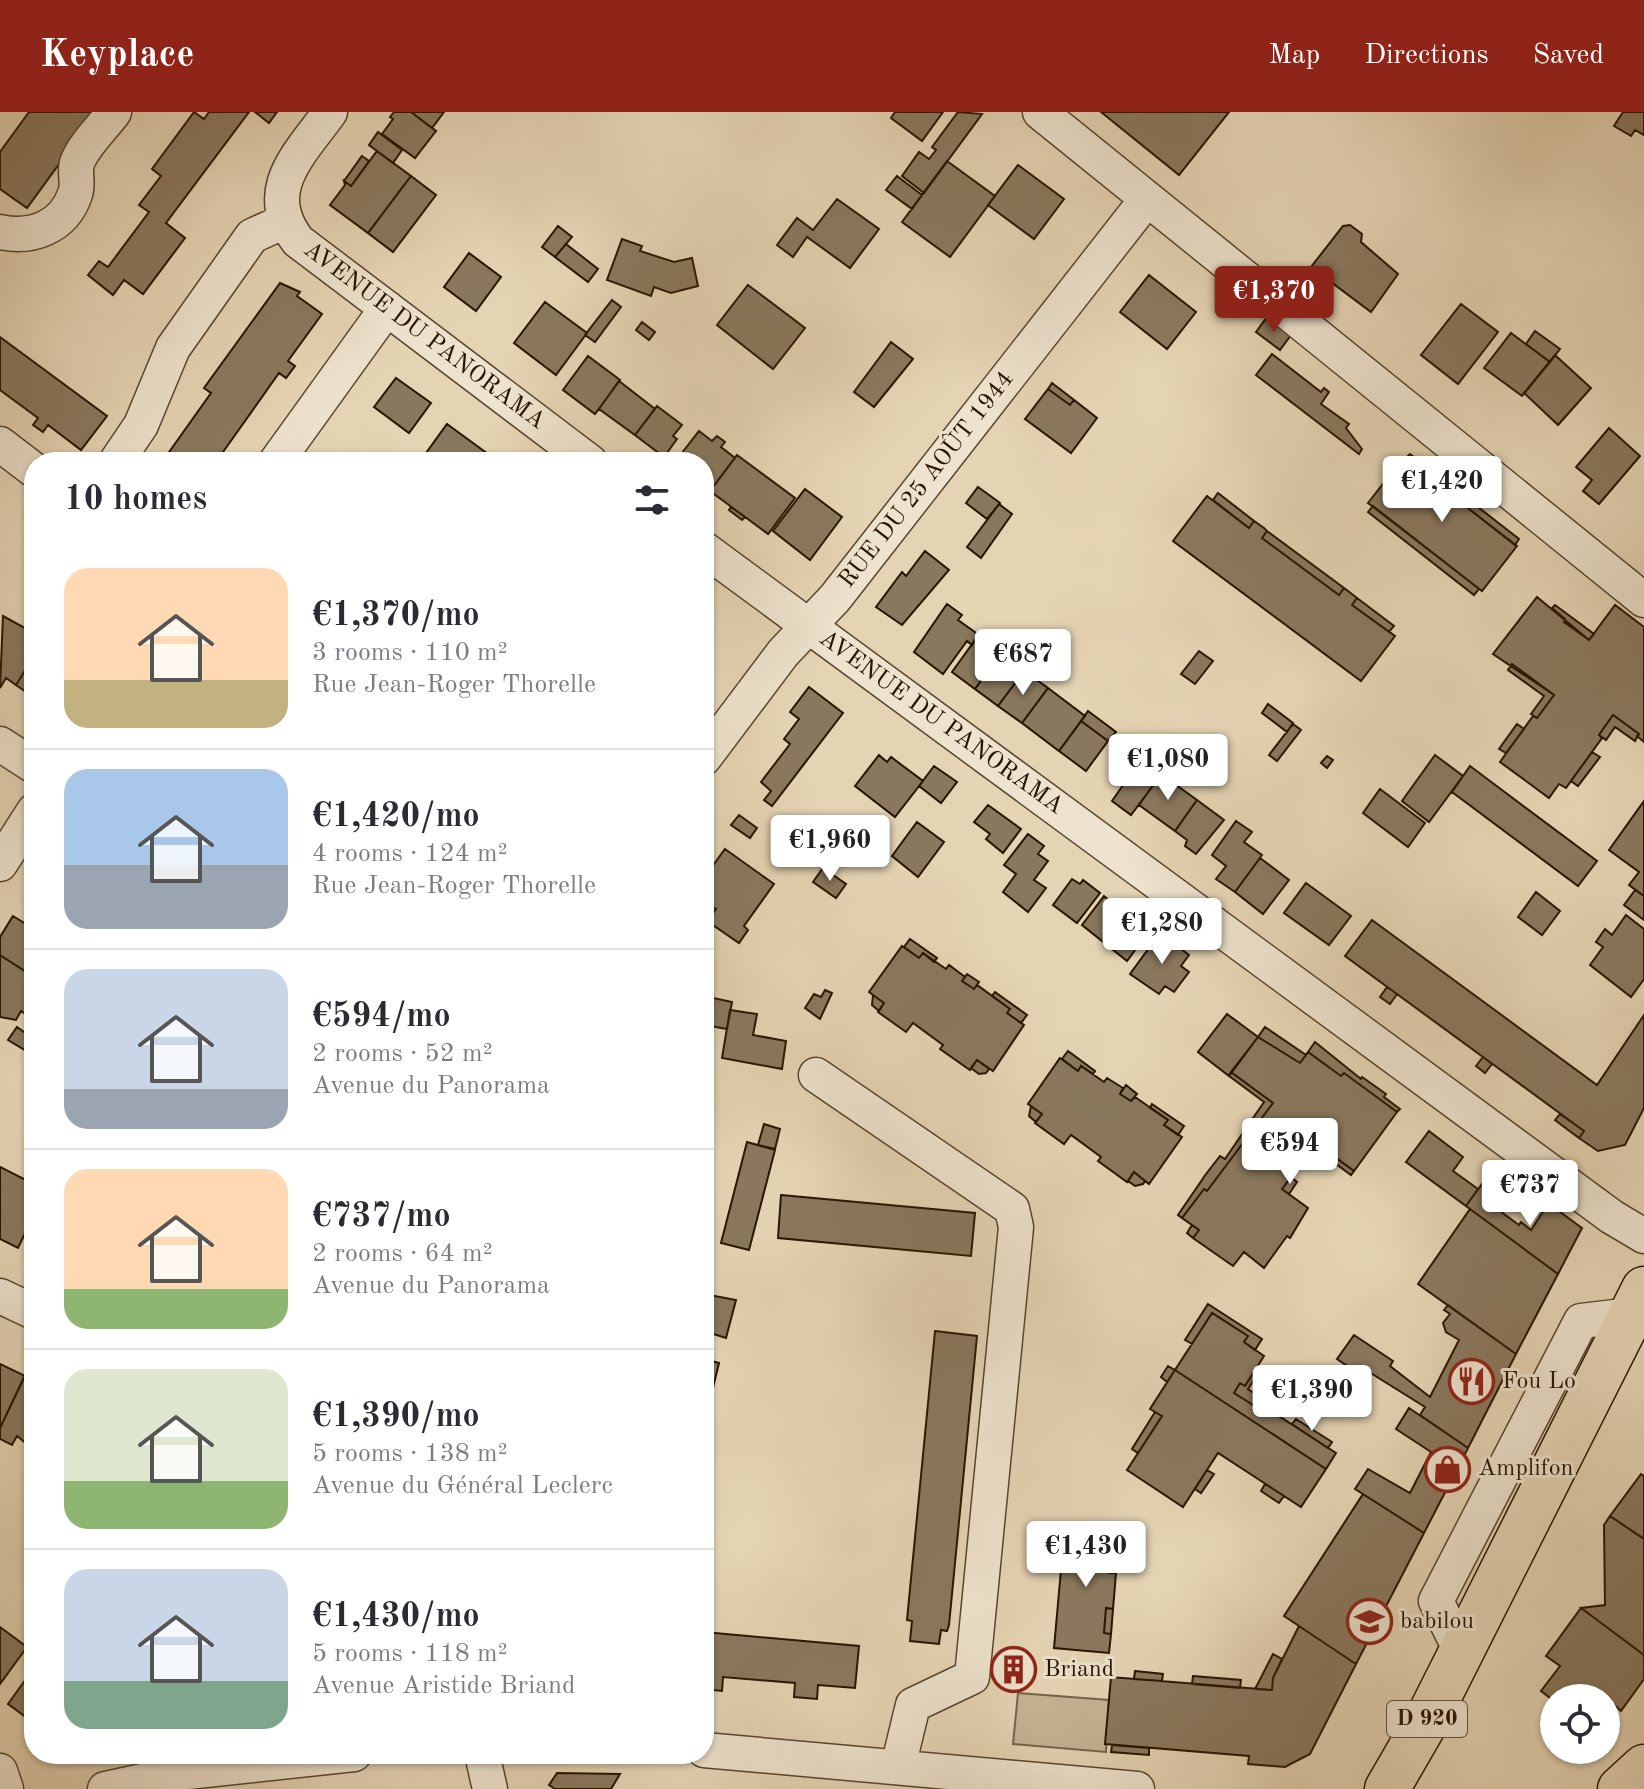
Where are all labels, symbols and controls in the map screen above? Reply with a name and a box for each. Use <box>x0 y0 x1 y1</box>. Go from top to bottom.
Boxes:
text: Keyplace <box>40 37 195 75</box>
text: Map <box>1268 42 1320 70</box>
text: Directions <box>1364 42 1489 70</box>
text: Saved <box>1533 42 1604 70</box>
street label: AVENUE DU PANORAMA <box>299 238 549 434</box>
pin: €1,370 <box>1209 266 1339 334</box>
text: €1,370 <box>1233 279 1315 305</box>
street label: RUE DU 25 AOÛT 1944 <box>832 365 1019 593</box>
pin: €1,420 <box>1377 456 1507 524</box>
text: €1,420 <box>1401 469 1483 495</box>
icon: filters <box>630 478 674 522</box>
text: 10 homes <box>64 483 207 517</box>
text: €1,370/mo <box>312 599 480 633</box>
icon: home <box>128 600 224 696</box>
street label: AVENUE DU PANORAMA <box>815 627 1067 819</box>
pin: €687 <box>976 629 1070 697</box>
text: 3 rooms · 110 m² <box>312 640 508 666</box>
text: €687 <box>993 642 1053 668</box>
text: Rue Jean-Roger Thorelle <box>312 672 596 698</box>
pin: €1,080 <box>1103 734 1233 802</box>
text: €1,080 <box>1127 747 1209 773</box>
text: €1,420/mo <box>312 800 480 834</box>
icon: home <box>128 801 224 897</box>
pin: €1,960 <box>765 815 895 883</box>
text: €1,960 <box>789 828 871 854</box>
text: 4 rooms · 124 m² <box>312 841 508 867</box>
text: Rue Jean-Roger Thorelle <box>312 873 596 899</box>
pin: €1,280 <box>1097 898 1227 966</box>
text: €1,280 <box>1121 911 1203 937</box>
text: €594/mo <box>312 1000 451 1034</box>
icon: home <box>128 1001 224 1097</box>
text: 2 rooms · 52 m² <box>312 1041 493 1067</box>
text: Avenue du Panorama <box>312 1073 550 1099</box>
pin: €594 <box>1243 1118 1337 1186</box>
text: €594 <box>1260 1131 1320 1157</box>
pin: €737 <box>1483 1160 1577 1228</box>
text: €737 <box>1500 1173 1560 1199</box>
text: €737/mo <box>312 1200 451 1234</box>
icon: home <box>128 1201 224 1297</box>
text: 2 rooms · 64 m² <box>312 1241 493 1267</box>
text: Avenue du Panorama <box>312 1273 550 1299</box>
restaurant icon: Fou Lo <box>1447 1358 1495 1406</box>
pin: €1,390 <box>1247 1365 1377 1433</box>
place label: Fou Lo <box>1502 1370 1576 1394</box>
text: €1,390 <box>1271 1378 1353 1404</box>
text: €1,390/mo <box>312 1400 480 1434</box>
icon: home <box>128 1401 224 1497</box>
text: 5 rooms · 138 m² <box>312 1441 508 1467</box>
shop icon: Amplifon <box>1423 1445 1471 1493</box>
place label: Amplifon <box>1478 1457 1574 1481</box>
text: Avenue du Général Leclerc <box>312 1473 613 1499</box>
pin: €1,430 <box>1021 1521 1151 1589</box>
text: €1,430 <box>1045 1534 1127 1560</box>
school or university icon: babilou <box>1345 1598 1393 1646</box>
text: €1,430/mo <box>312 1600 480 1634</box>
icon: home <box>128 1601 224 1697</box>
place label: babilou <box>1400 1610 1474 1634</box>
text: 5 rooms · 118 m² <box>312 1641 508 1667</box>
building icon: Briand <box>989 1646 1037 1694</box>
place label: Briand <box>1044 1658 1114 1682</box>
text: Avenue Aristide Briand <box>312 1673 576 1699</box>
map controls <box>1540 1684 1620 1764</box>
button: locate <box>1540 1684 1620 1764</box>
road number: D 920 <box>1387 1701 1467 1737</box>

